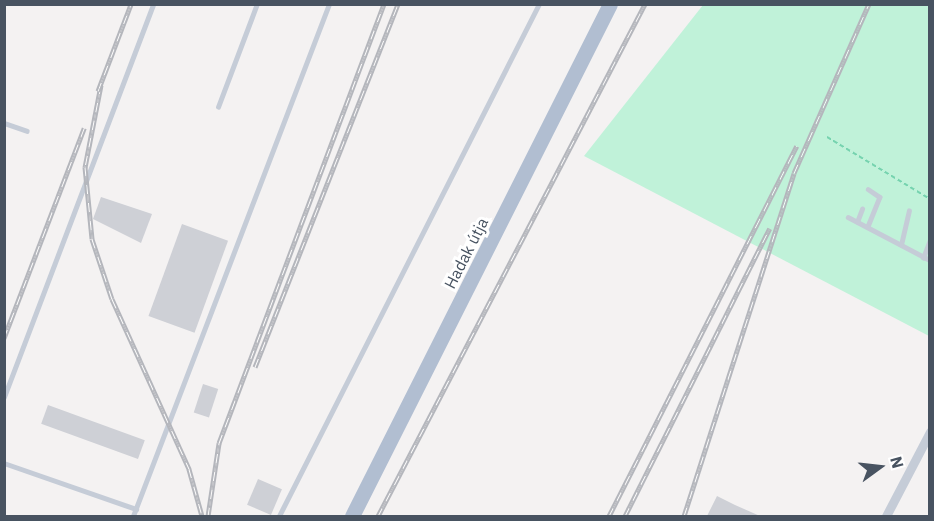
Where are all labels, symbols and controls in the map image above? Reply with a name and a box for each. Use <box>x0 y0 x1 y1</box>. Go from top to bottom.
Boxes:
street label: Hadak útja <box>440 214 492 292</box>
north arrow <box>850 437 910 497</box>
text: N <box>886 454 909 471</box>

